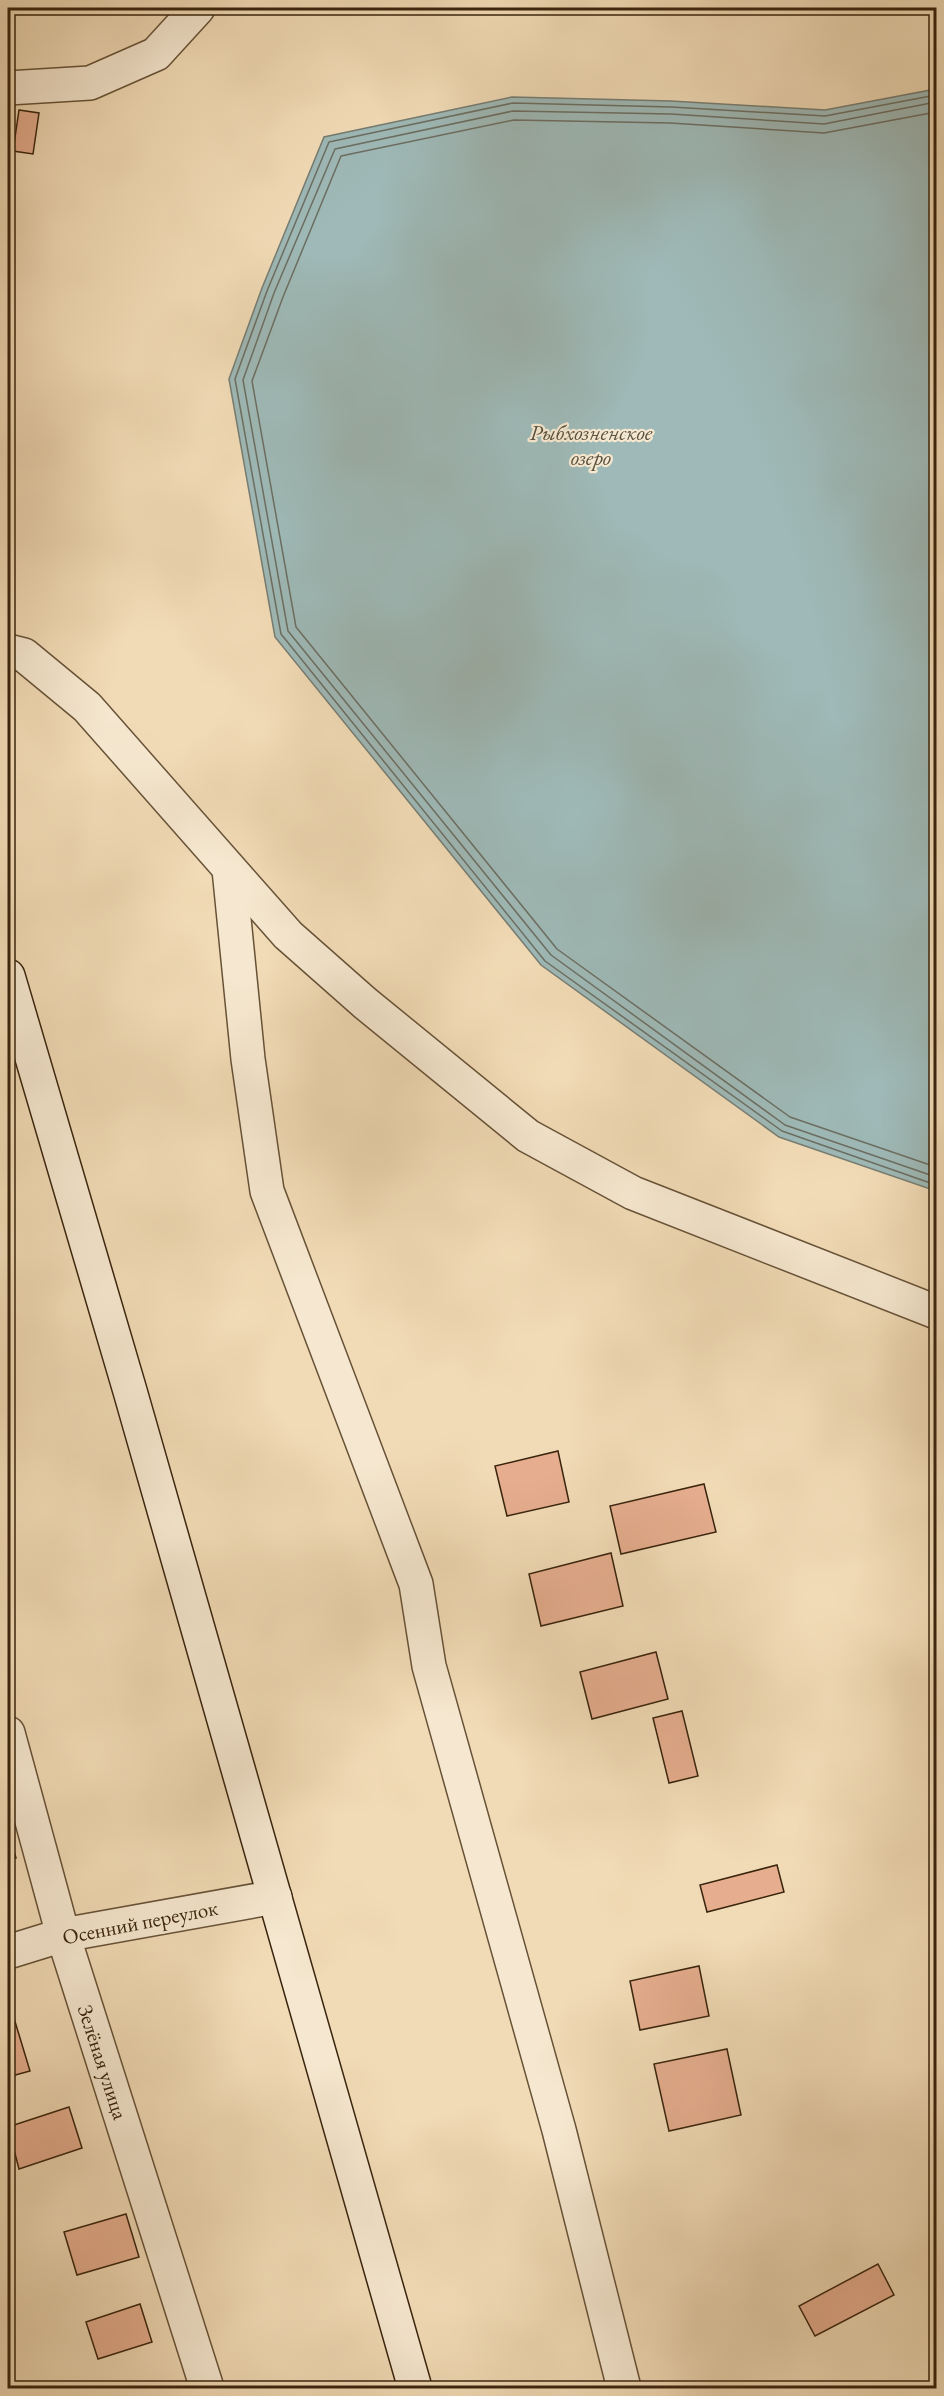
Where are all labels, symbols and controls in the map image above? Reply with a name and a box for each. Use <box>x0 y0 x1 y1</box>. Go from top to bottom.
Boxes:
water label: Рыбхозненское озеро <box>530 418 653 472</box>
street label: Осенний переулок <box>60 1894 220 1950</box>
street label: Зелёная улица <box>72 2001 134 2123</box>

